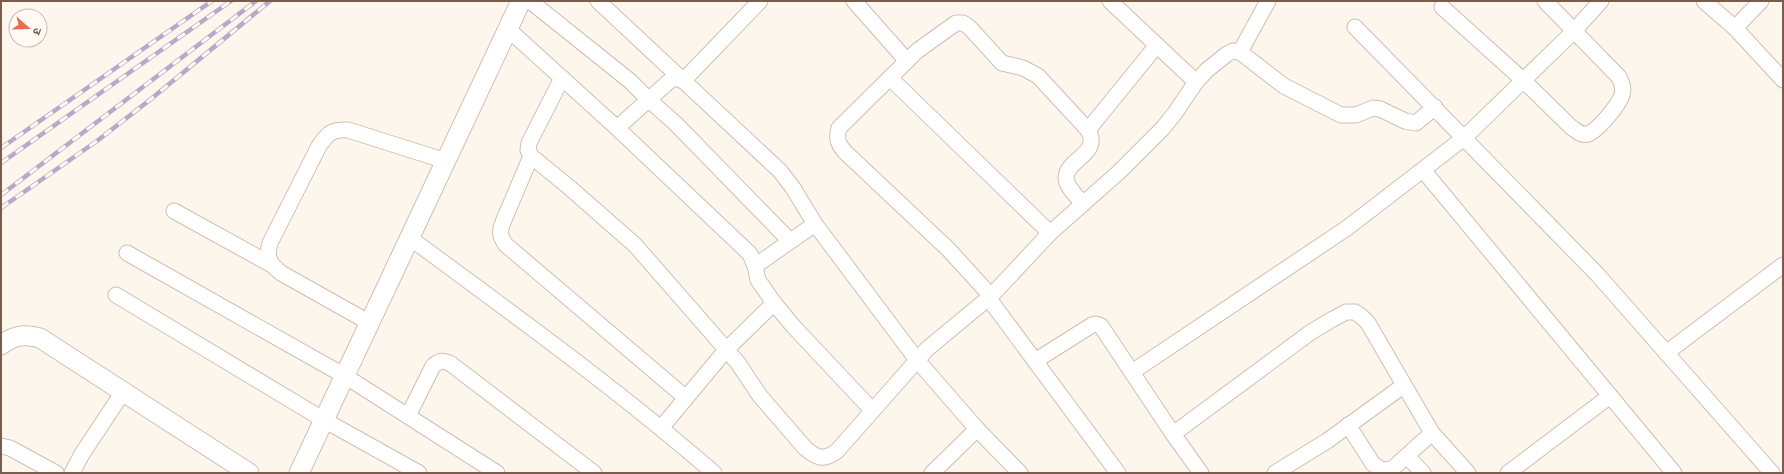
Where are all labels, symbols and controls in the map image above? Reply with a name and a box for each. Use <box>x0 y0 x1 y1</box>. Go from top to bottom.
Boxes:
north arrow <box>8 8 48 48</box>
text: उ <box>30 26 45 37</box>

